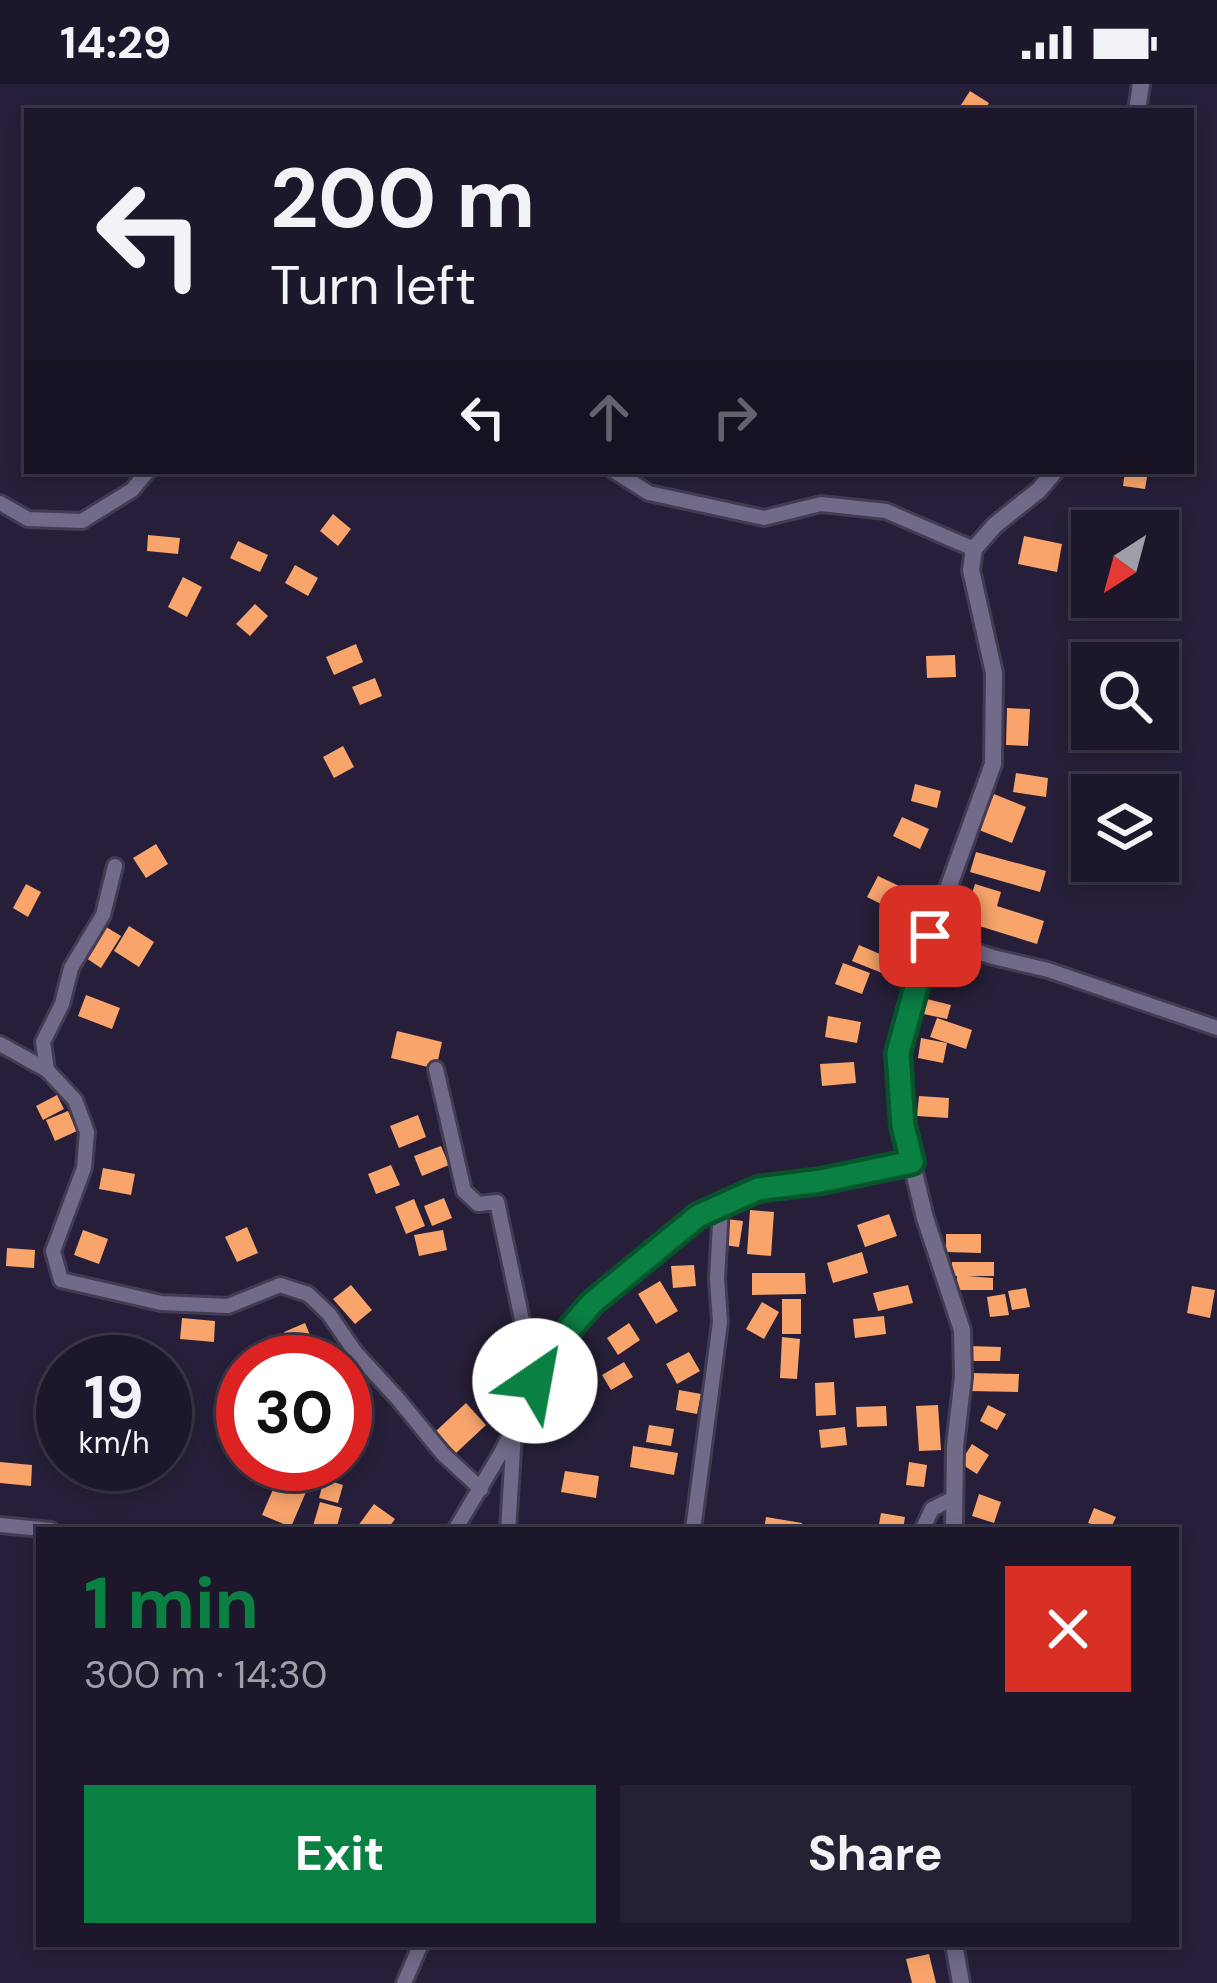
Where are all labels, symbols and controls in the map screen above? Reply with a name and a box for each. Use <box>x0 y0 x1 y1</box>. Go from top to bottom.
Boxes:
text: 14:29 <box>60 13 171 72</box>
text: 200 m <box>270 144 535 253</box>
icon: left <box>72 156 228 312</box>
text: Turn left <box>270 250 476 321</box>
icon: left <box>450 384 516 450</box>
icon: ahead <box>576 384 642 450</box>
icon: right <box>702 384 768 450</box>
north arrow <box>1071 510 1179 618</box>
map controls <box>1071 510 1179 882</box>
button: search <box>1071 642 1179 750</box>
button: layers <box>1071 774 1179 882</box>
pin <box>879 885 981 987</box>
icon: arrive <box>897 903 963 969</box>
position arrow <box>472 1318 598 1444</box>
speed limit sign: 30 <box>216 1335 372 1491</box>
text: 19 <box>84 1358 144 1437</box>
text: km/h <box>79 1423 149 1462</box>
text: 1 min <box>84 1557 259 1650</box>
button: close <box>1005 1566 1131 1692</box>
text: 300 m · 14:30 <box>84 1649 327 1700</box>
button: Exit <box>84 1785 596 1923</box>
button: Share <box>620 1785 1131 1923</box>

